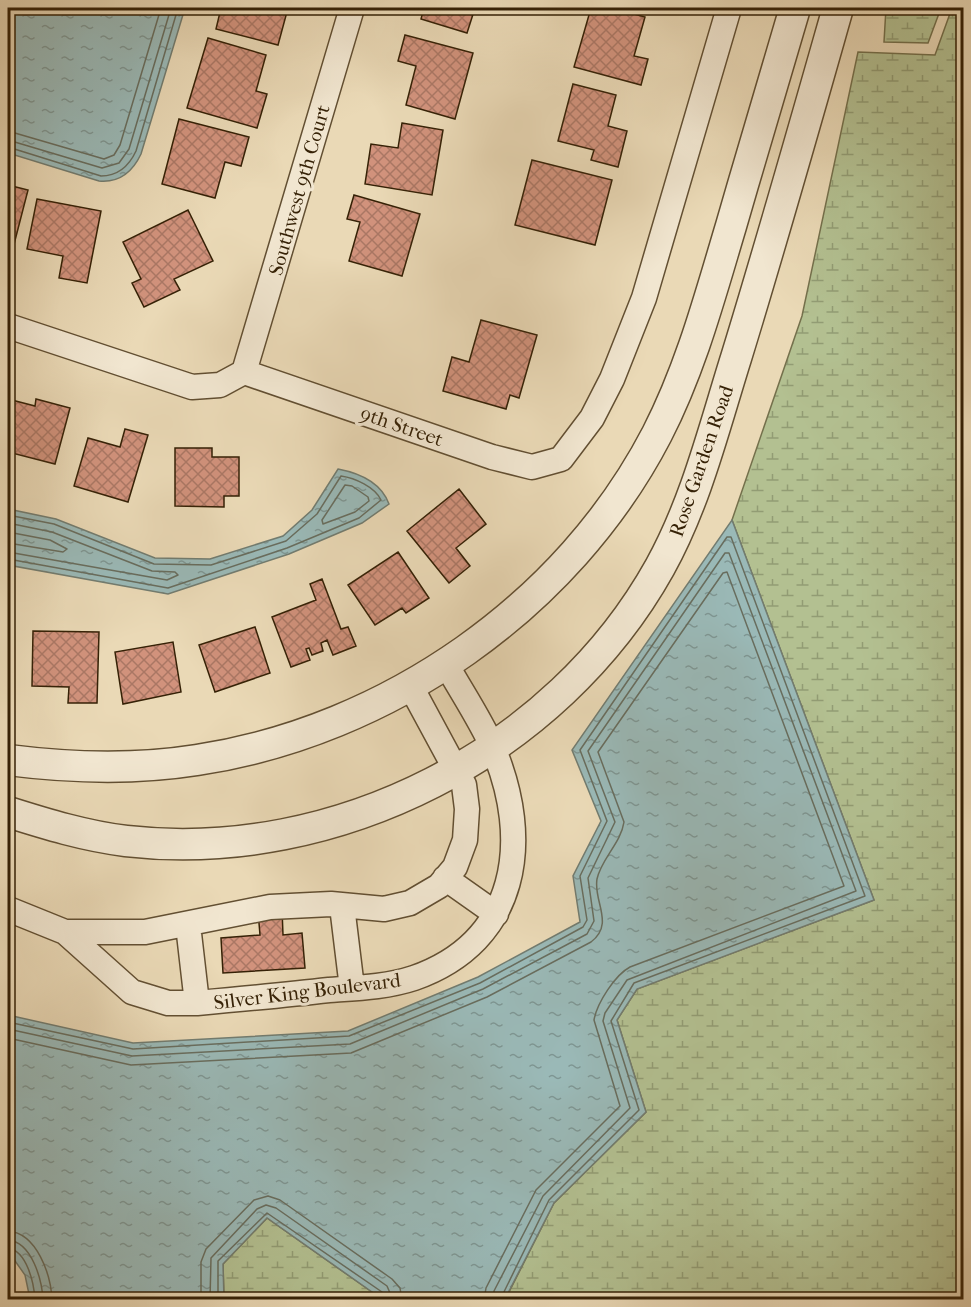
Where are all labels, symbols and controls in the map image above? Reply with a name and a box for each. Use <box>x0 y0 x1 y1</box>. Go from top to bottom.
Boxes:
street label: Southwest 9th Court <box>264 102 335 278</box>
street label: Rose Garden Road <box>665 381 739 540</box>
street label: 9th Street <box>357 402 446 451</box>
street label: Silver King Boulevard <box>212 968 403 1014</box>

